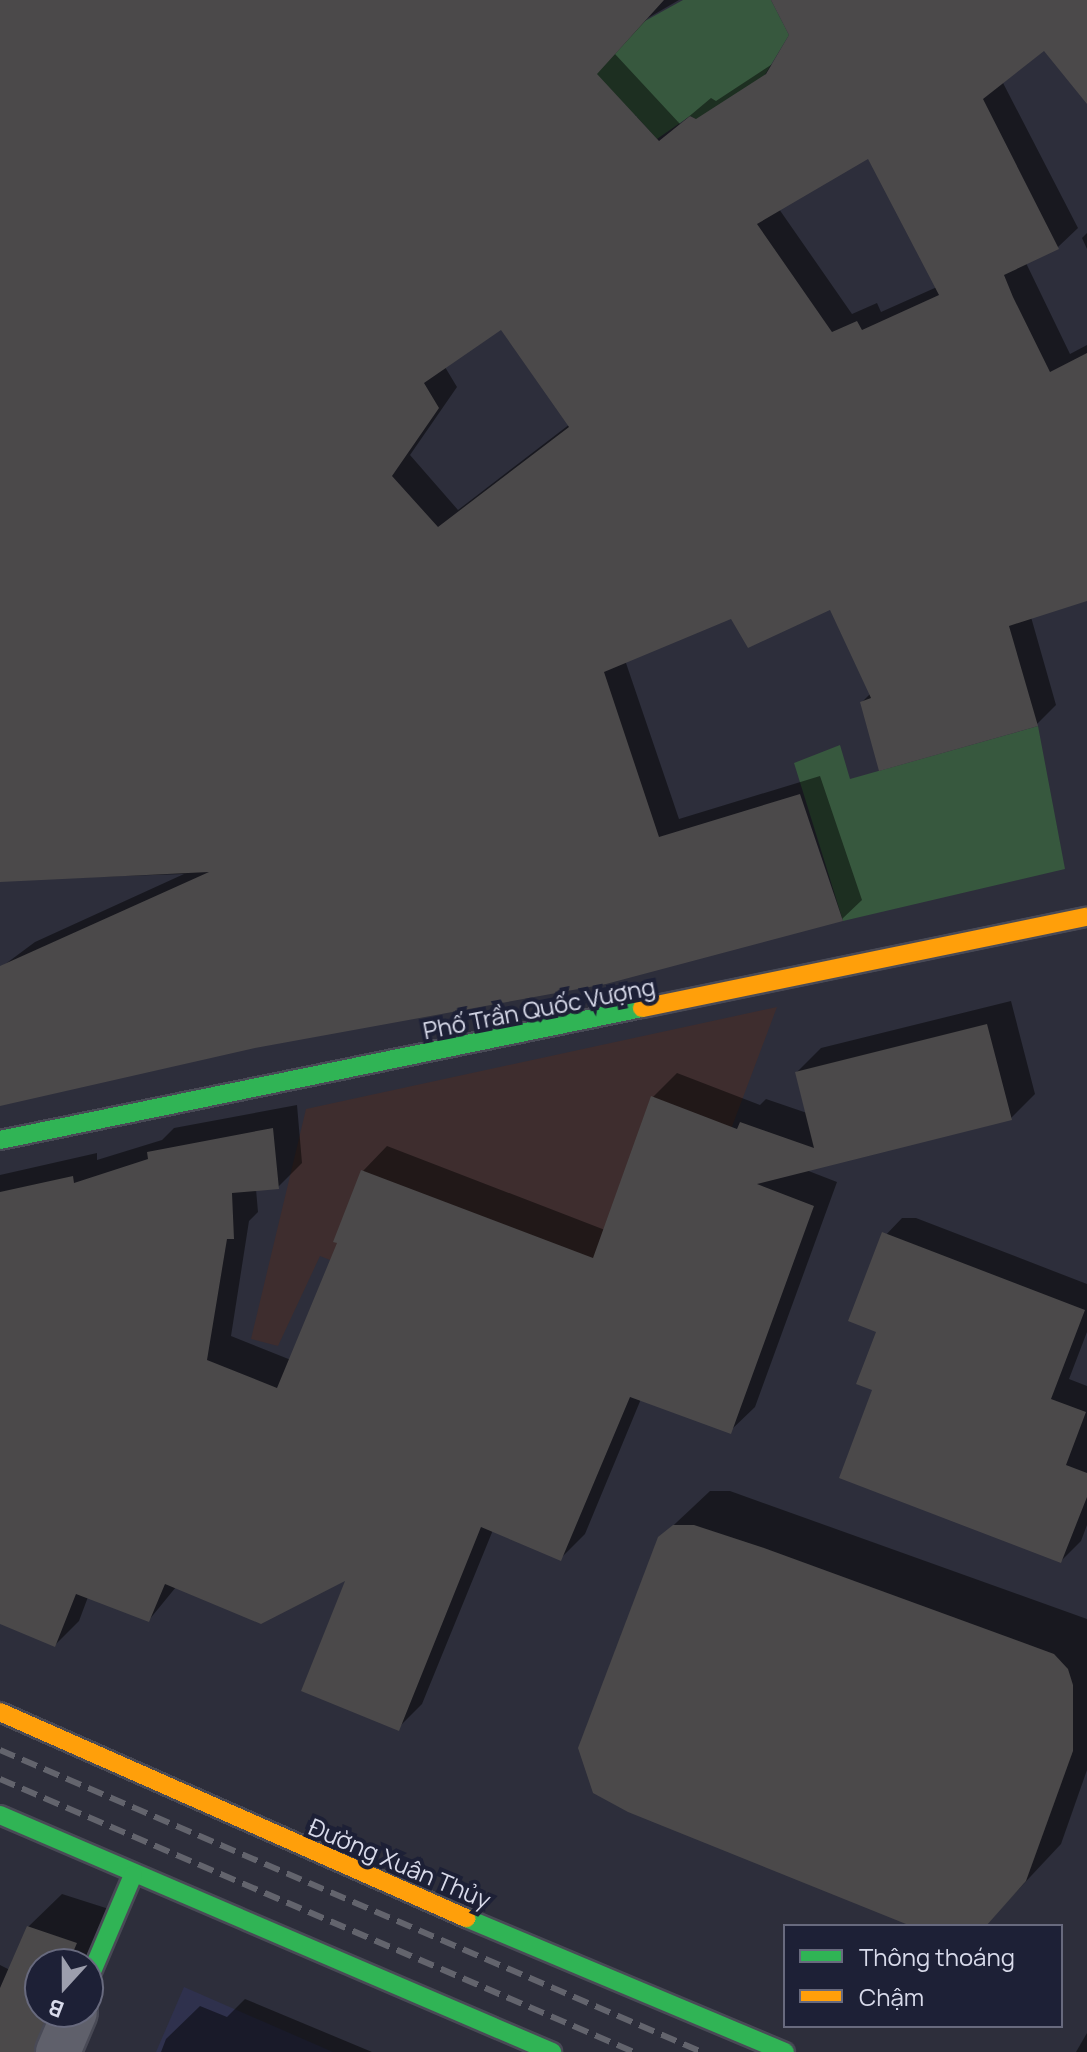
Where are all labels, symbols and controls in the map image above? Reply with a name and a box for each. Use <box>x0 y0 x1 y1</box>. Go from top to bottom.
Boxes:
street label: Phố Trần Quốc Vượng <box>420 971 658 1045</box>
street label: Đường Xuân Thủy <box>305 1812 495 1914</box>
legend <box>783 1924 1063 2028</box>
text: Thông thoáng <box>859 1940 1015 1973</box>
north arrow <box>24 1948 104 2028</box>
text: Chậm <box>859 1980 924 2013</box>
text: B <box>44 1992 68 2025</box>

